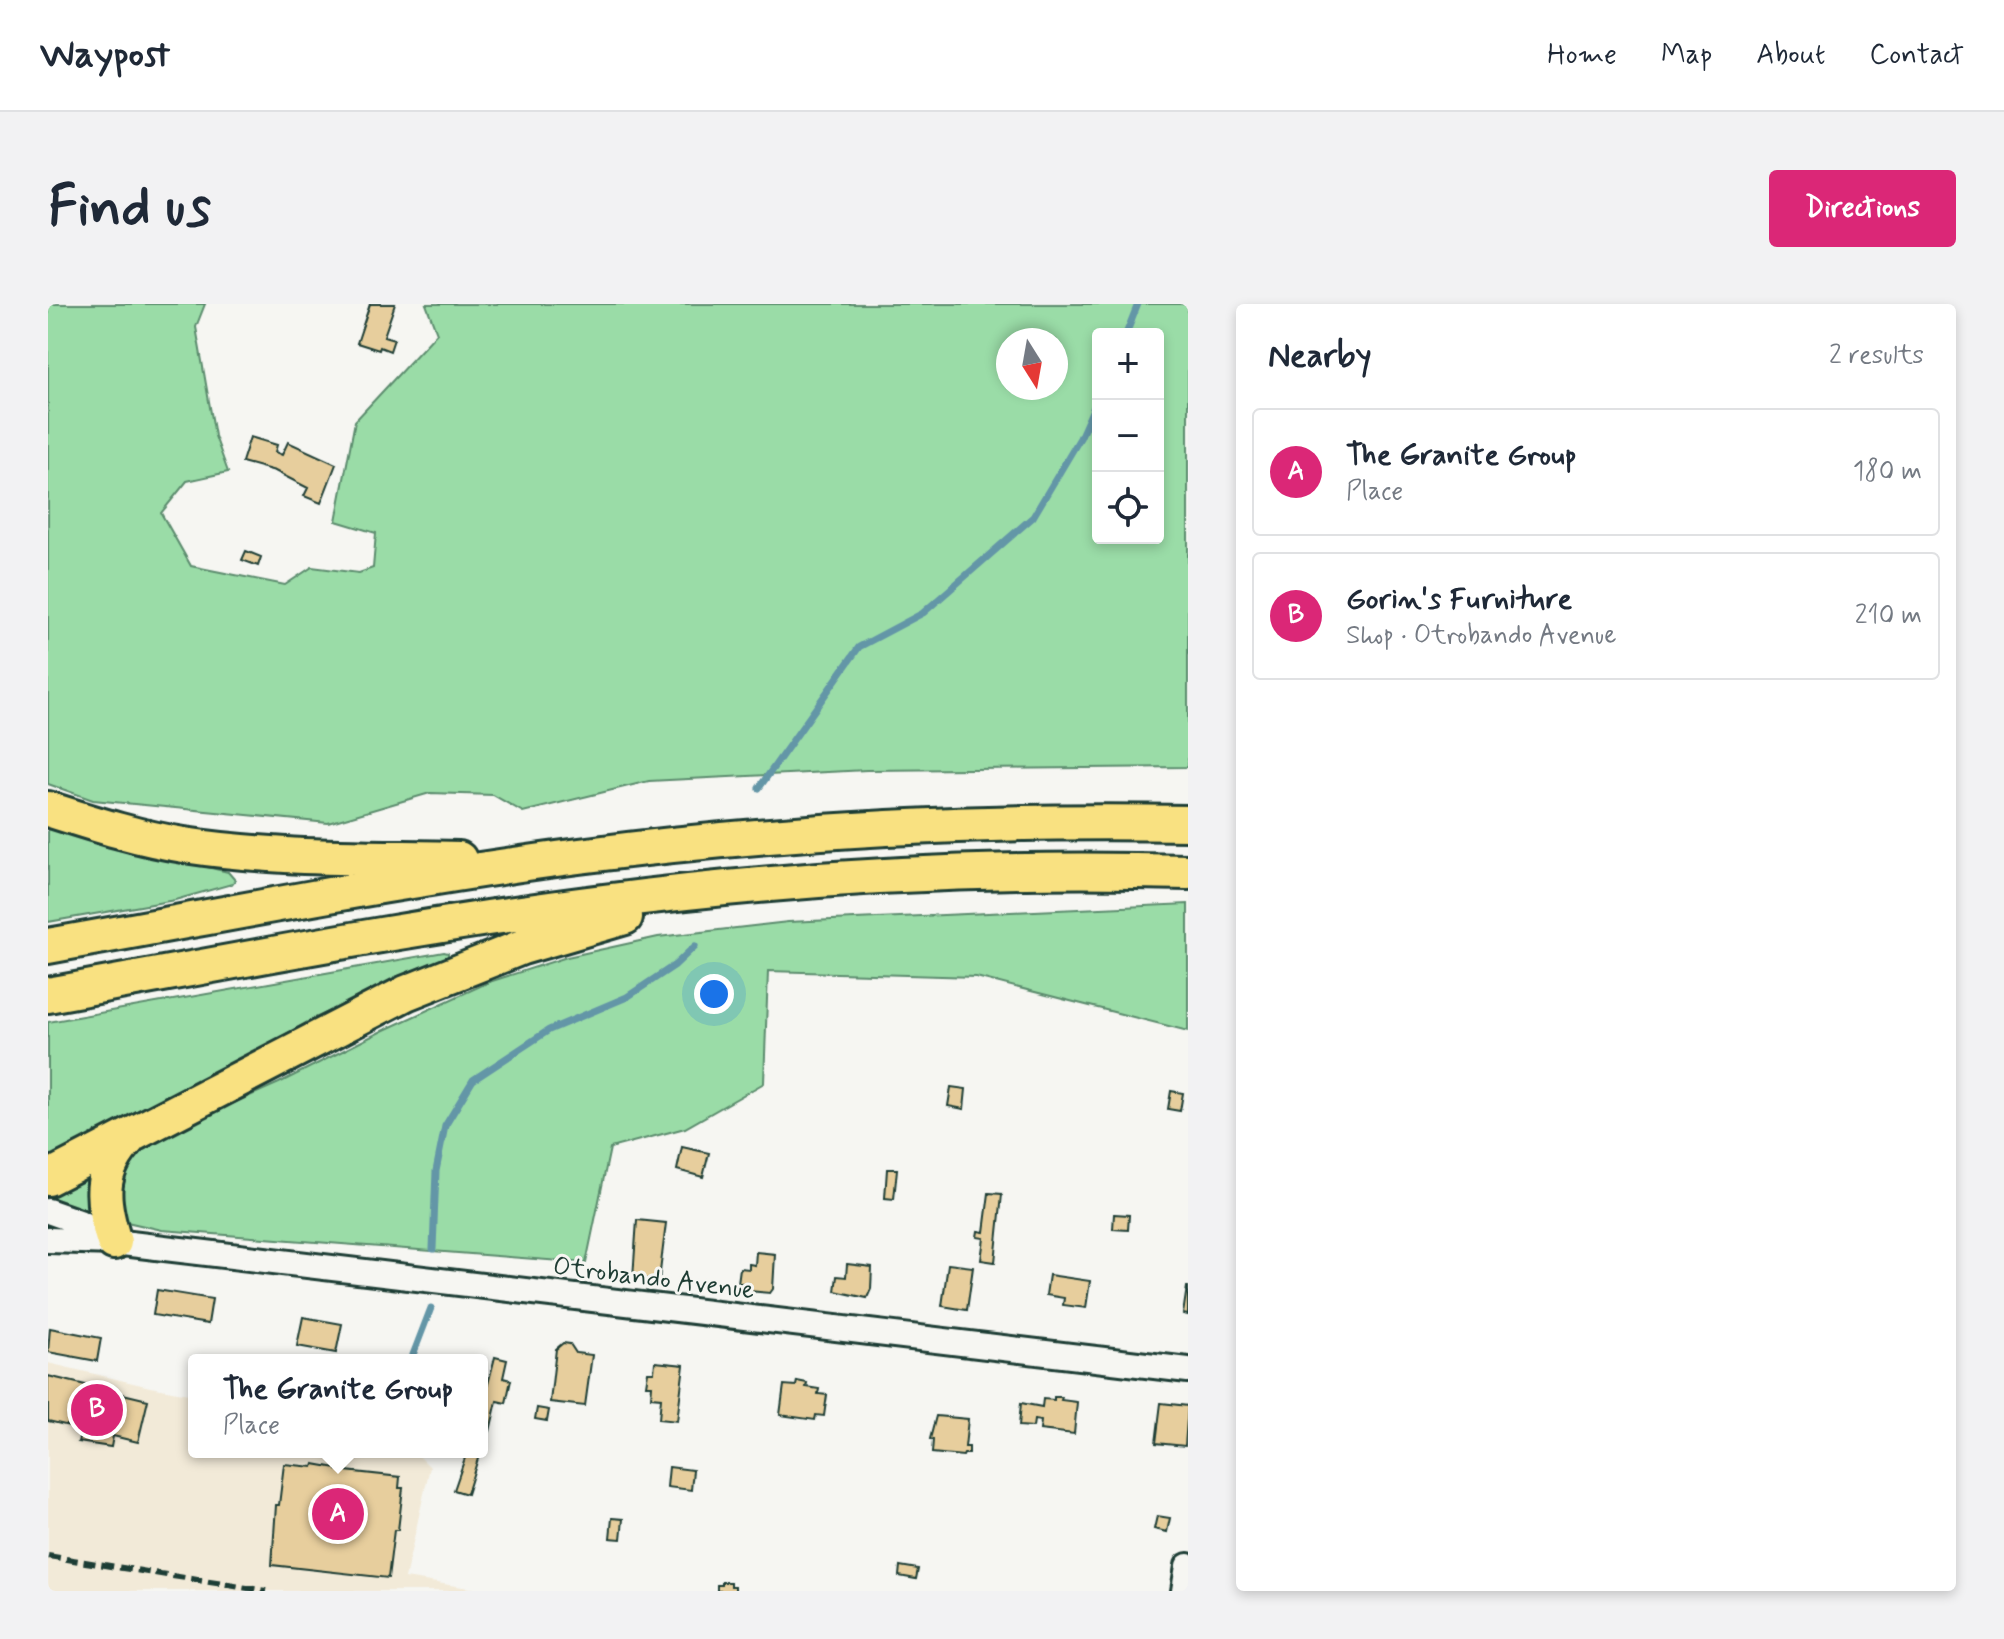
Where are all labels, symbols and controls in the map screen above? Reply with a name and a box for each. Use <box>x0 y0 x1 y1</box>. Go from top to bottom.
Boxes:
text: Waypost <box>40 31 170 80</box>
text: Home <box>1547 37 1617 74</box>
text: Map <box>1661 37 1712 74</box>
text: About <box>1756 37 1825 74</box>
text: Contact <box>1869 37 1964 74</box>
button: Directions <box>1769 170 1956 247</box>
text: Find us <box>48 172 211 245</box>
north arrow <box>996 328 1068 400</box>
map controls <box>1092 328 1164 544</box>
button: + <box>1092 328 1164 400</box>
text: Nearby <box>1268 334 1372 379</box>
text: 2 results <box>1829 339 1924 373</box>
button: − <box>1092 400 1164 472</box>
text: The Granite Group <box>1346 436 1577 475</box>
text: A <box>1287 455 1305 489</box>
text: 180 m <box>1853 455 1922 489</box>
button: locate <box>1092 472 1164 544</box>
text: Place <box>1346 475 1403 509</box>
text: Gorin's Furniture <box>1346 580 1572 619</box>
text: B <box>1288 599 1304 633</box>
text: 210 m <box>1855 599 1922 633</box>
text: Shop · Otrobando Avenue <box>1346 619 1616 653</box>
your location <box>694 974 734 1014</box>
street label: Otrobando Avenue <box>551 1250 756 1308</box>
popup <box>188 1354 488 1458</box>
text: The Granite Group <box>223 1370 453 1409</box>
pin: B <box>71 1380 123 1440</box>
text: Place <box>223 1409 280 1443</box>
pin: A <box>312 1484 364 1544</box>

